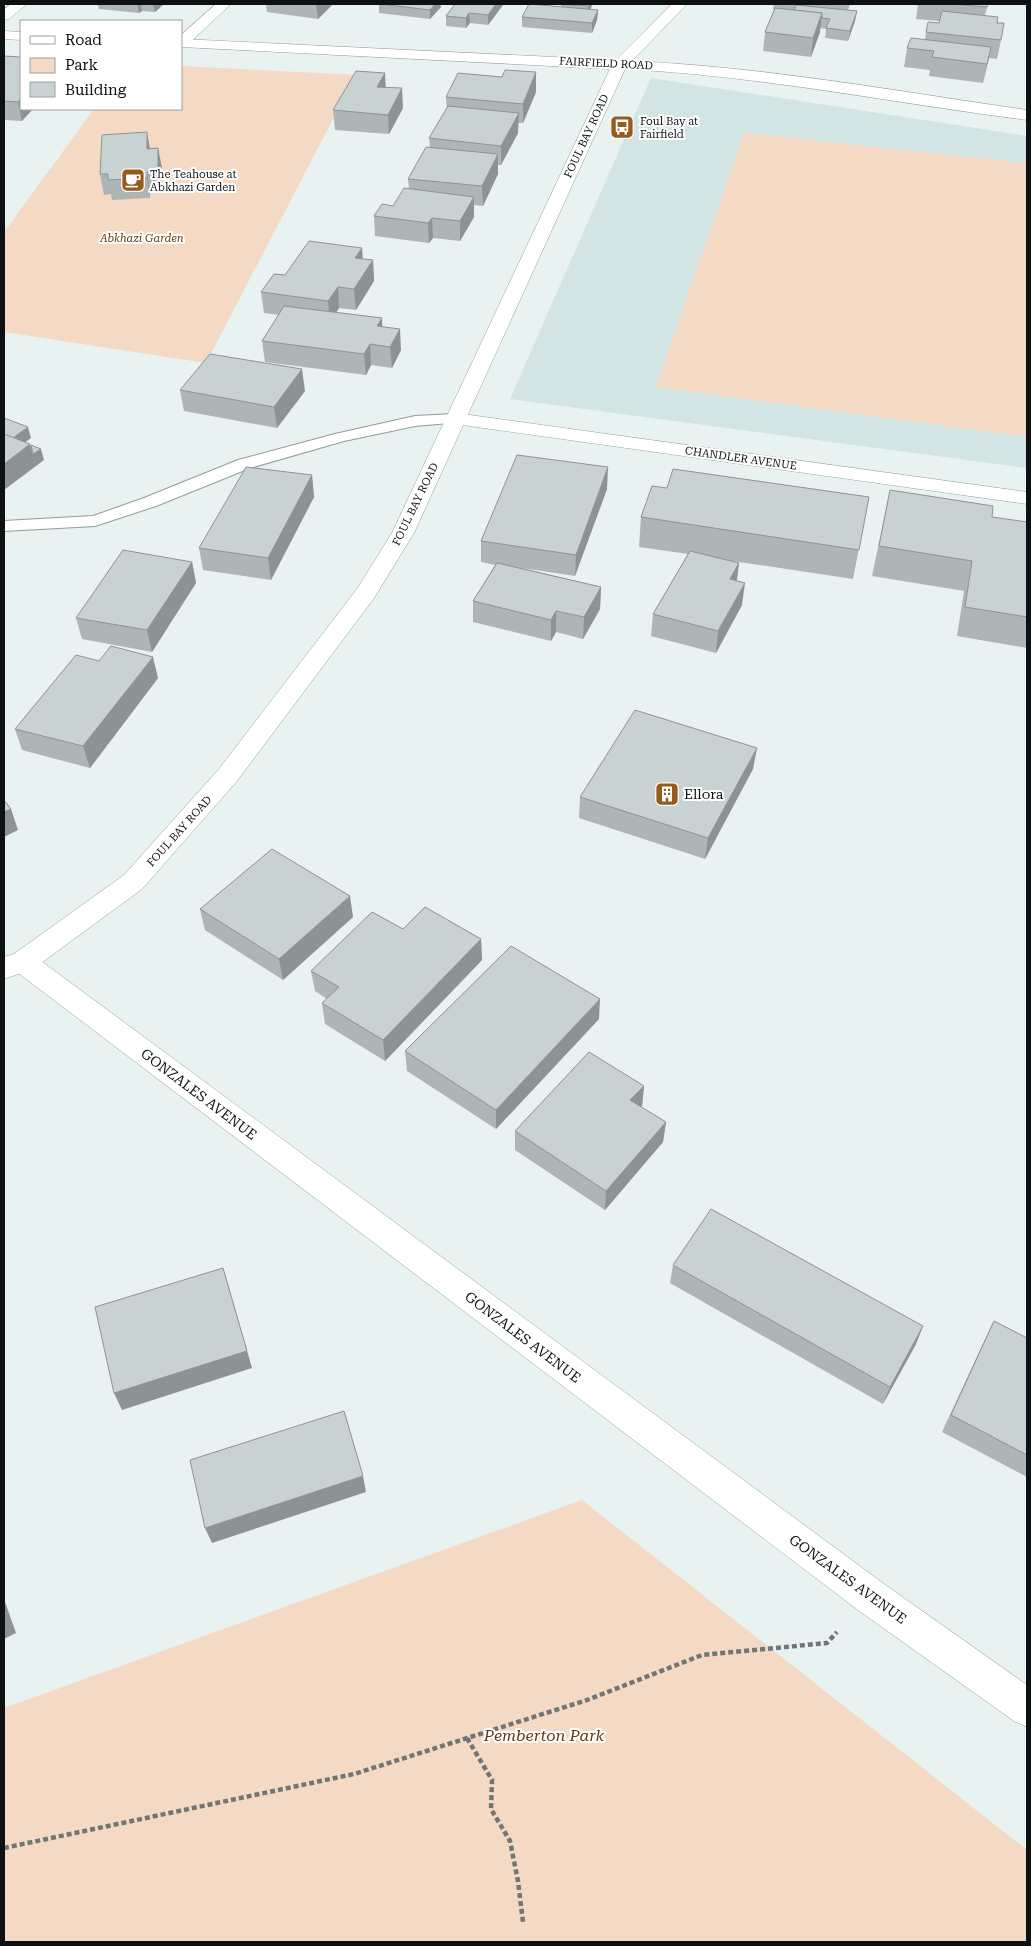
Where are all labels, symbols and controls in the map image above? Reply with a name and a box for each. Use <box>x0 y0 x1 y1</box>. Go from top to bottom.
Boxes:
legend <box>20 20 182 110</box>
text: Road <box>65 31 102 49</box>
street label: FAIRFIELD ROAD <box>559 55 653 72</box>
text: Park <box>65 56 99 74</box>
text: Building <box>65 81 127 99</box>
street label: FOUL BAY ROAD <box>561 92 612 180</box>
bus stop icon: Foul Bay at Fairfield <box>609 114 635 140</box>
place label: Foul Bay at Fairfield <box>640 115 698 141</box>
cafe icon: The Teahouse at Abkhazi Garden <box>120 167 146 193</box>
place label: The Teahouse at Abkhazi Garden <box>150 168 237 194</box>
park label: Abkhazi Garden <box>99 232 184 245</box>
street label: CHANDLER AVENUE <box>684 444 798 473</box>
street label: FOUL BAY ROAD <box>390 461 441 548</box>
building icon: Ellora <box>654 781 680 807</box>
place label: Ellora <box>684 786 724 802</box>
street label: FOUL BAY ROAD <box>144 793 215 869</box>
street label: GONZALES AVENUE <box>138 1045 260 1143</box>
street label: GONZALES AVENUE <box>462 1288 584 1386</box>
street label: GONZALES AVENUE <box>786 1531 910 1627</box>
park label: Pemberton Park <box>483 1726 604 1745</box>

